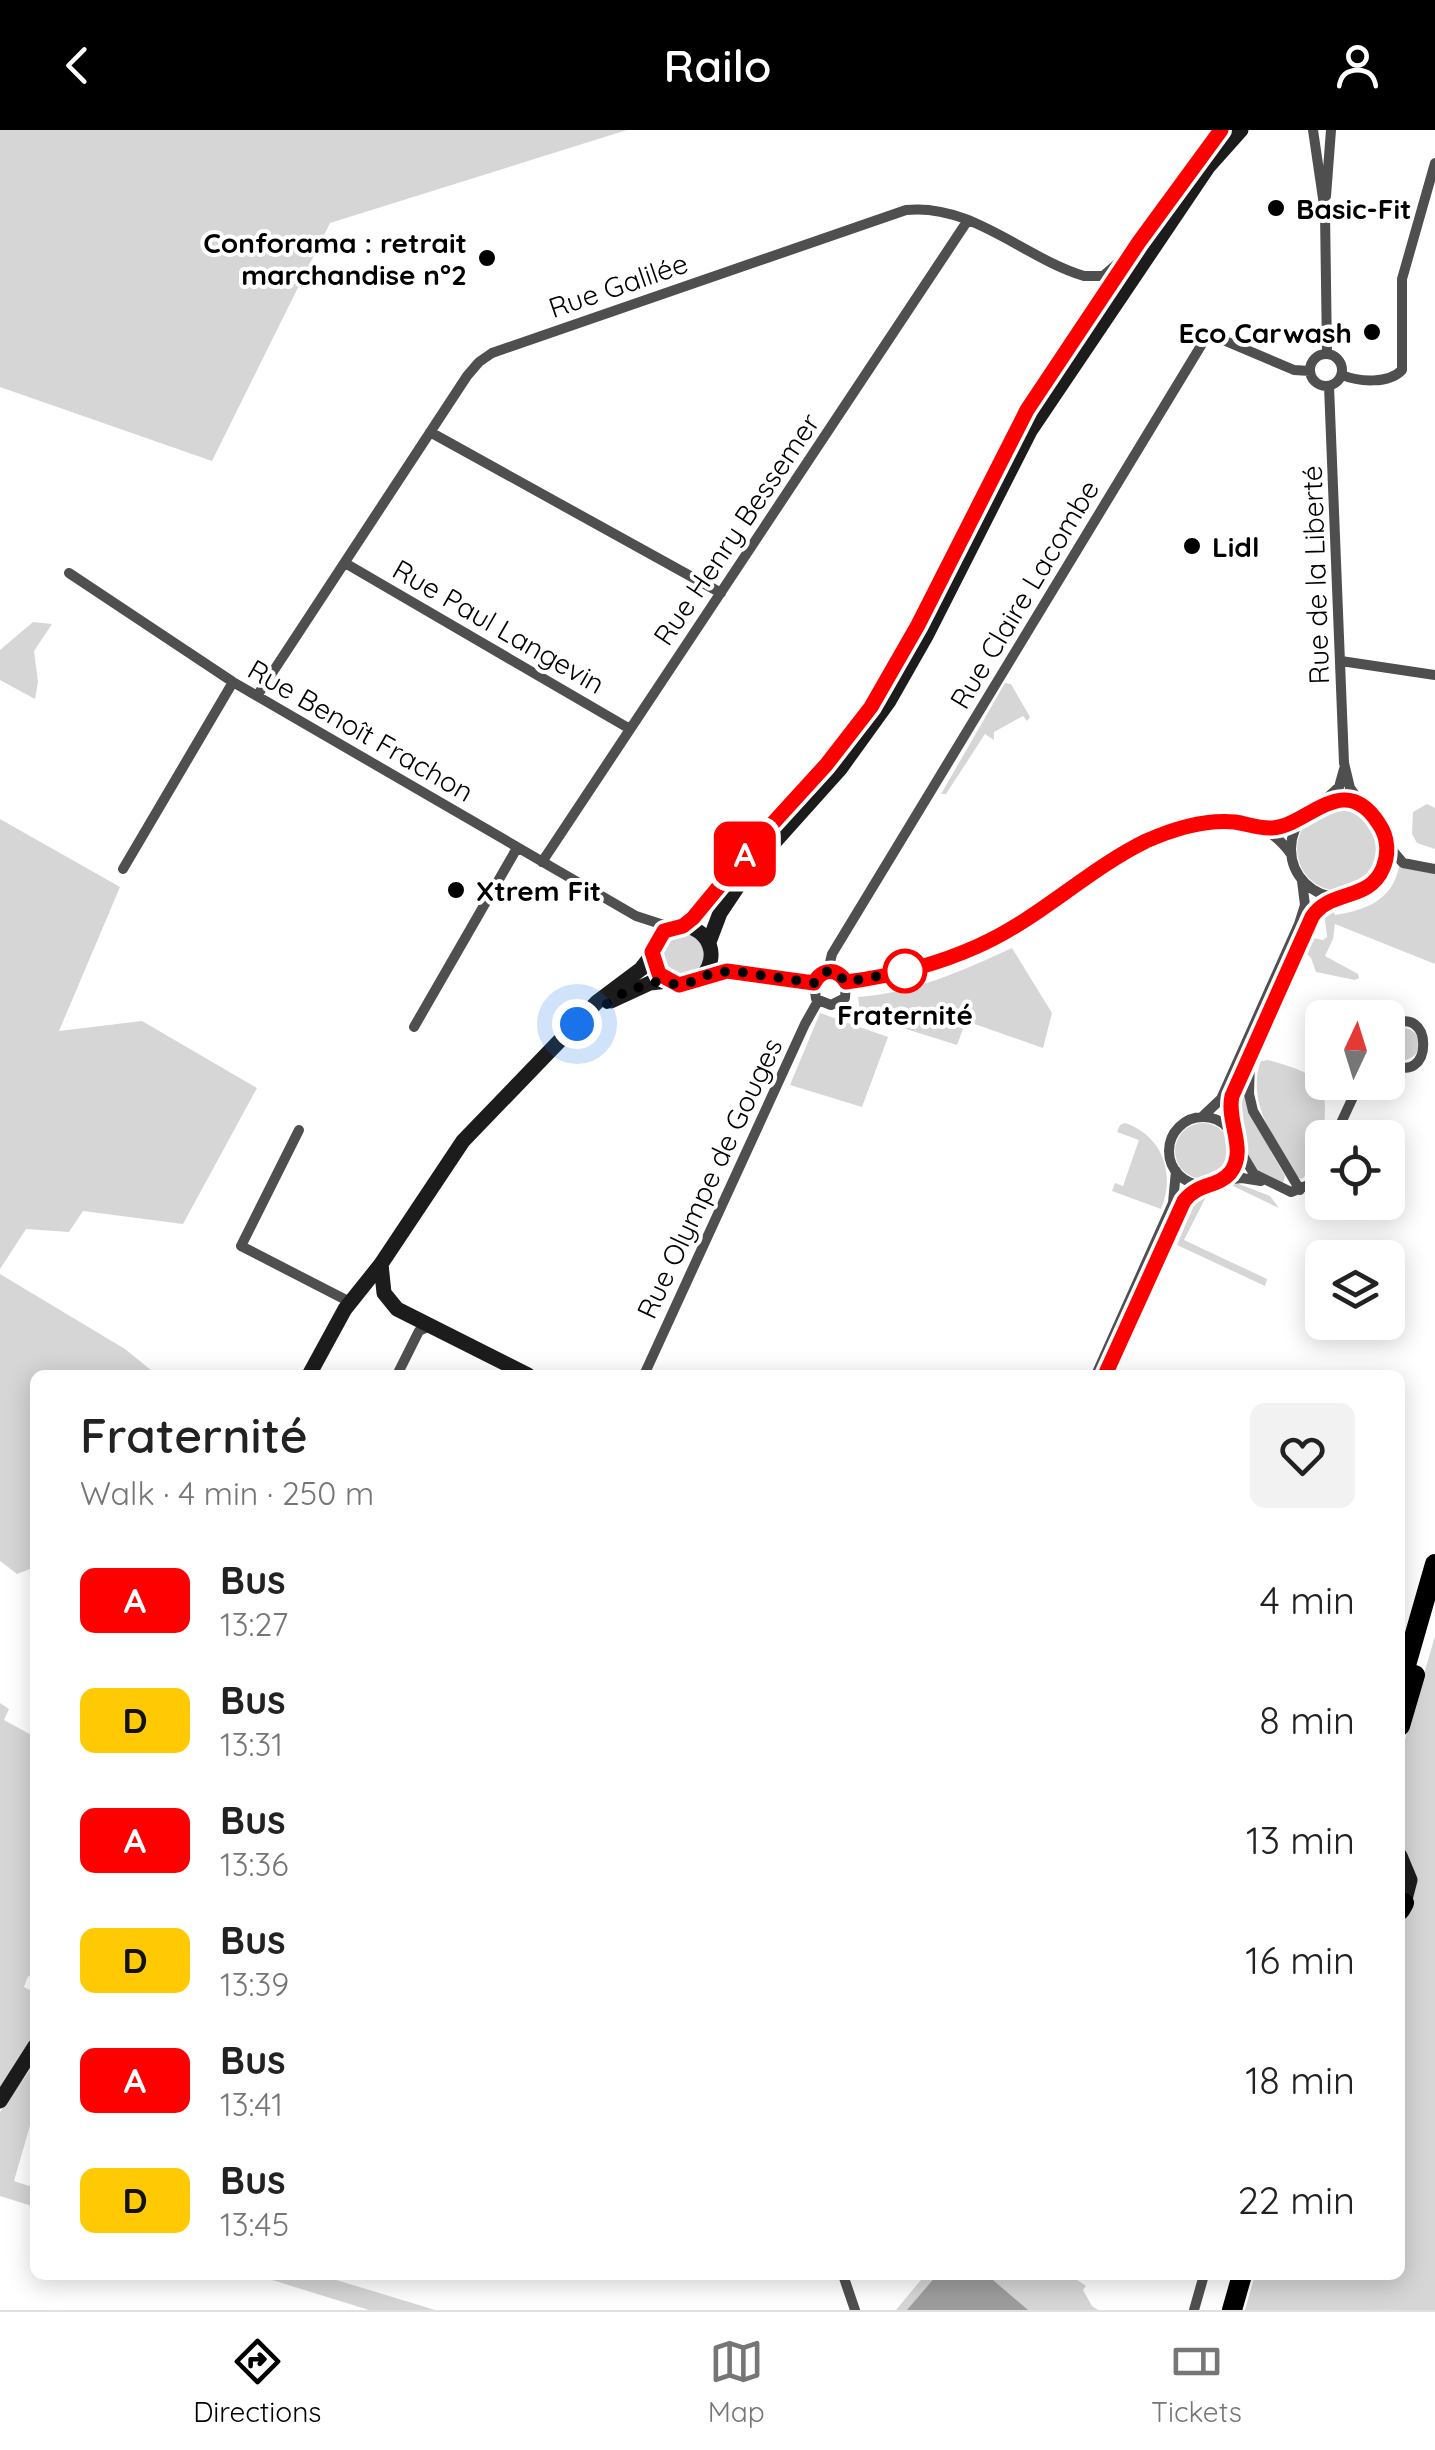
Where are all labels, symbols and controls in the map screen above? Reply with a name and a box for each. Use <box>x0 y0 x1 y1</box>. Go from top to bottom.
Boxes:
text: Railo <box>664 37 771 93</box>
icon: back <box>50 38 105 93</box>
icon: person <box>1330 38 1385 93</box>
place label: Basic-Fit <box>1296 191 1411 226</box>
marker: Basic-Fit <box>1265 197 1287 219</box>
place label: Conforama : retrait marchandise n°2 <box>203 225 467 292</box>
street label: Rue Galilée <box>544 245 692 325</box>
marker: Conforama : retrait marchandise n°2 <box>476 247 498 269</box>
place label: Eco Carwash <box>1178 315 1352 350</box>
marker: Eco Carwash <box>1361 321 1383 343</box>
street label: Rue Henry Bessemer <box>645 406 827 652</box>
street label: Rue de la Liberté <box>1294 465 1336 685</box>
street label: Rue Claire Lacombe <box>942 473 1106 715</box>
place label: Lidl <box>1212 529 1260 564</box>
marker: Lidl <box>1181 535 1203 557</box>
street label: Rue Paul Langevin <box>387 551 611 701</box>
street label: Rue Benoît Frachon <box>242 651 480 809</box>
line badge: A <box>712 822 778 886</box>
text: A <box>734 832 756 876</box>
place label: Xtrem Fit <box>476 873 601 908</box>
marker: Xtrem Fit <box>445 879 467 901</box>
marker: Fraternité <box>884 950 926 992</box>
place label: Fraternité <box>837 997 973 1032</box>
your location <box>552 999 602 1049</box>
north arrow <box>1305 1000 1405 1100</box>
map controls <box>1305 1000 1405 1340</box>
street label: Rue Olympe de Gouges <box>629 1032 789 1324</box>
button: locate <box>1305 1120 1405 1220</box>
button: layers <box>1305 1240 1405 1340</box>
button: heart <box>1250 1403 1355 1508</box>
text: Fraternité <box>80 1405 308 1465</box>
text: Walk · 4 min · 250 m <box>80 1473 374 1513</box>
text: Bus <box>220 1556 286 1604</box>
text: 4 min <box>1260 1576 1355 1624</box>
text: A <box>124 1578 146 1622</box>
text: 13:27 <box>220 1604 288 1644</box>
text: Bus <box>220 1676 286 1724</box>
text: 8 min <box>1259 1696 1355 1744</box>
text: D <box>122 1698 148 1742</box>
text: 13:31 <box>220 1724 283 1764</box>
text: Bus <box>220 1796 286 1844</box>
text: 13 min <box>1246 1816 1355 1864</box>
text: A <box>124 1818 146 1862</box>
text: 13:36 <box>220 1844 289 1884</box>
text: Bus <box>220 1916 286 1964</box>
text: 16 min <box>1245 1936 1355 1984</box>
text: D <box>122 1938 148 1982</box>
text: 13:39 <box>220 1964 289 2004</box>
text: Bus <box>220 2036 286 2084</box>
text: 18 min <box>1245 2056 1355 2104</box>
text: A <box>124 2058 146 2102</box>
text: 13:41 <box>220 2084 283 2124</box>
text: Bus <box>220 2156 286 2204</box>
text: 22 min <box>1238 2176 1355 2224</box>
text: D <box>122 2178 148 2222</box>
text: 13:45 <box>220 2204 289 2244</box>
tab: Directions <box>193 2334 321 2429</box>
tab: Map <box>708 2334 765 2429</box>
tab: Tickets <box>1151 2334 1242 2429</box>

